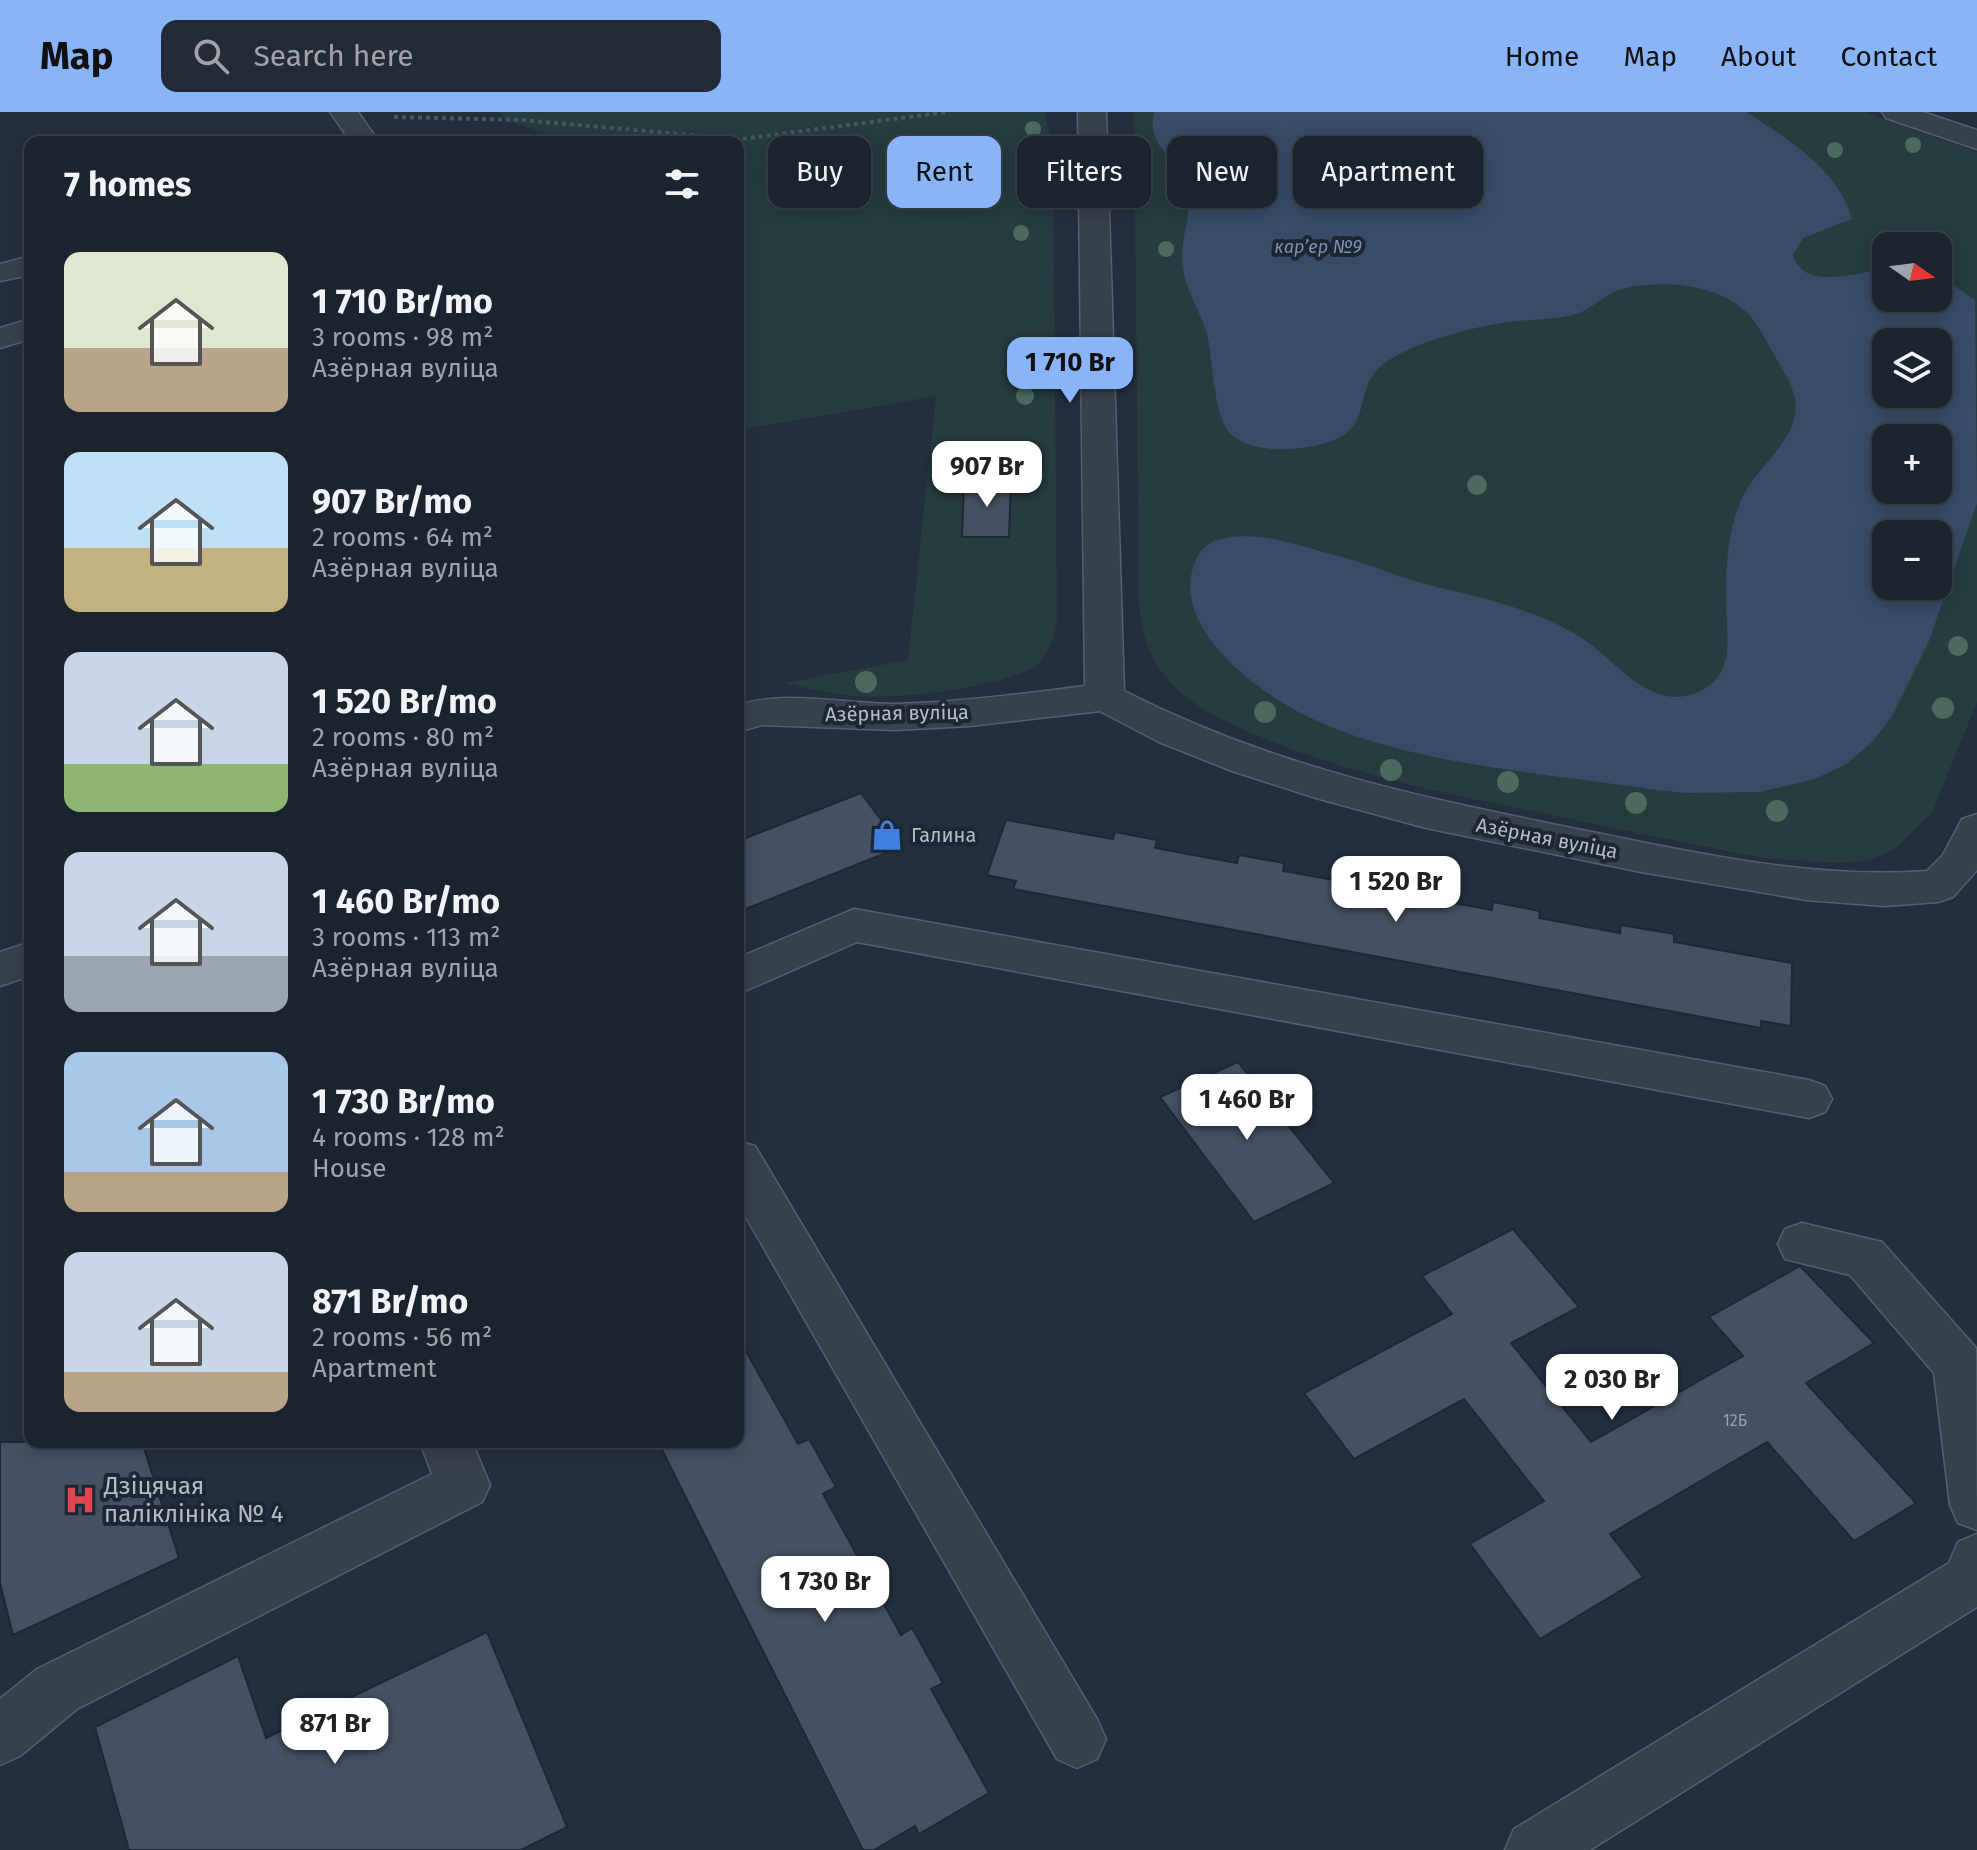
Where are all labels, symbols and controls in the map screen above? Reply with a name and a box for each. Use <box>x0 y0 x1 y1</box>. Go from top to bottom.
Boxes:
search box <box>161 20 721 92</box>
text: Map <box>40 33 113 79</box>
icon: search <box>189 34 233 78</box>
text: Search here <box>253 38 414 74</box>
text: Home <box>1505 40 1579 73</box>
text: Map <box>1623 40 1677 73</box>
text: About <box>1721 40 1796 73</box>
text: Contact <box>1840 40 1937 73</box>
chip: Buy <box>768 136 871 208</box>
chip: Rent <box>887 136 1001 208</box>
chip: Filters <box>1017 136 1151 208</box>
chip: New <box>1167 136 1277 208</box>
chip: Apartment <box>1293 136 1483 208</box>
icon: filters <box>660 162 704 206</box>
text: 7 homes <box>64 164 191 205</box>
north arrow <box>1872 232 1952 312</box>
map controls <box>1872 232 1952 600</box>
water label: карʼер №9 <box>1274 236 1362 258</box>
text: 1 710 Br/mo <box>312 281 493 322</box>
icon: home <box>128 284 224 380</box>
text: 3 rooms · 98 m² <box>312 322 493 353</box>
button: layers <box>1872 328 1952 408</box>
pin: 1 710 Br <box>987 337 1153 405</box>
text: 1 710 Br <box>1025 347 1115 378</box>
text: Азёрная вуліца <box>312 353 499 384</box>
button: + <box>1872 424 1952 504</box>
pin: 907 Br <box>922 441 1052 509</box>
text: 907 Br <box>950 451 1024 482</box>
text: 907 Br/mo <box>312 481 472 522</box>
icon: home <box>128 484 224 580</box>
button: − <box>1872 520 1952 600</box>
text: 2 rooms · 64 m² <box>312 522 493 553</box>
text: Азёрная вуліца <box>312 553 499 584</box>
text: 1 520 Br/mo <box>312 681 497 722</box>
icon: home <box>128 684 224 780</box>
street label: Азёрная вуліца <box>825 700 969 726</box>
text: 2 rooms · 80 m² <box>312 722 494 753</box>
text: Азёрная вуліца <box>312 753 499 784</box>
street label: Азёрная вуліца <box>1474 813 1620 863</box>
shop icon: Галина <box>870 818 904 852</box>
place label: Галина <box>911 823 976 847</box>
pin: 1 520 Br <box>1313 856 1479 924</box>
text: 1 520 Br <box>1349 866 1443 897</box>
text: 1 460 Br/mo <box>312 881 500 922</box>
icon: home <box>128 884 224 980</box>
text: 3 rooms · 113 m² <box>312 922 501 953</box>
text: Азёрная вуліца <box>312 953 499 984</box>
pin: 1 460 Br <box>1164 1074 1330 1142</box>
text: 1 730 Br/mo <box>312 1081 495 1122</box>
icon: home <box>128 1084 224 1180</box>
text: 1 460 Br <box>1199 1084 1295 1115</box>
text: 4 rooms · 128 m² <box>312 1122 505 1153</box>
text: House <box>312 1153 386 1184</box>
text: 871 Br/mo <box>312 1281 468 1322</box>
icon: home <box>128 1284 224 1380</box>
text: 2 rooms · 56 m² <box>312 1322 492 1353</box>
text: Apartment <box>312 1353 437 1384</box>
pin: 2 030 Br <box>1529 1354 1695 1422</box>
text: 2 030 Br <box>1564 1364 1660 1395</box>
house number: 12Б <box>1723 1411 1747 1430</box>
place label: Дзіцячая паліклініка № 4 <box>103 1472 284 1528</box>
hospital icon: Дзіцячая паліклініка № 4 <box>63 1483 97 1517</box>
pin: 1 730 Br <box>742 1556 908 1624</box>
text: 1 730 Br <box>779 1566 871 1597</box>
pin: 871 Br <box>270 1698 400 1766</box>
text: 871 Br <box>299 1708 371 1739</box>

